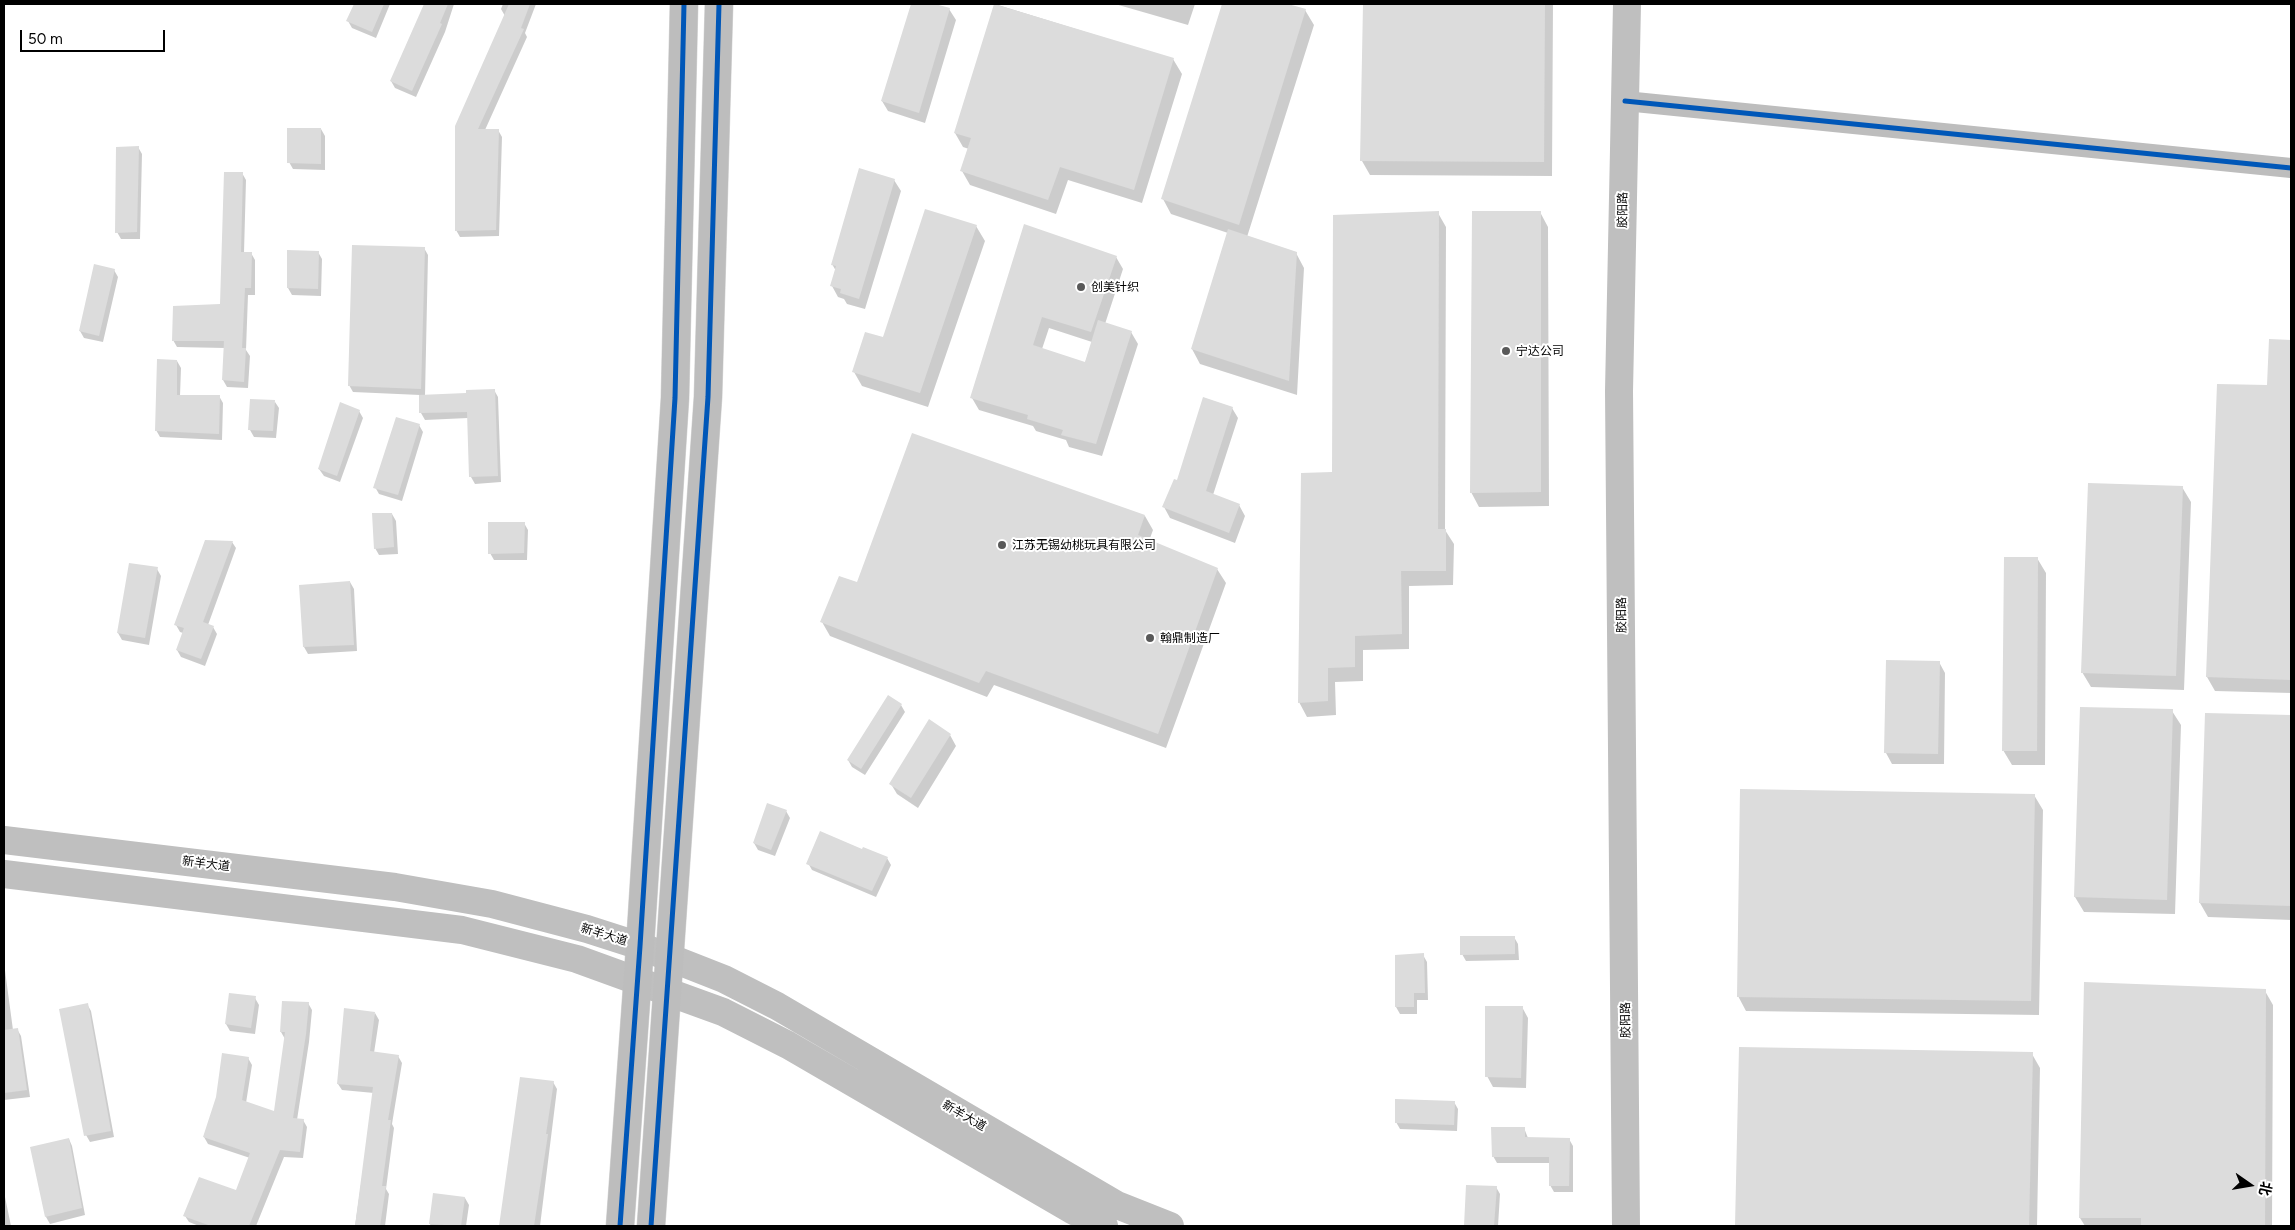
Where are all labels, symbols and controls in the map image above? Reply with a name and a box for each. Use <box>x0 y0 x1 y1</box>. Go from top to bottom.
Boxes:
scale bar <box>22 20 168 52</box>
text: 50 m <box>28 30 63 48</box>
street label: 胶阳路 <box>1615 192 1631 228</box>
place label: 创美针织 <box>1091 280 1139 294</box>
marker: 创美针织 <box>1075 281 1087 293</box>
place label: 宁达公司 <box>1516 344 1564 358</box>
marker: 宁达公司 <box>1500 345 1512 357</box>
place label: 江苏无锡幼桃玩具有限公司 <box>1012 538 1156 552</box>
marker: 江苏无锡幼桃玩具有限公司 <box>996 539 1008 551</box>
street label: 胶阳路 <box>1614 597 1630 633</box>
place label: 翰鼎制造厂 <box>1160 631 1220 645</box>
marker: 翰鼎制造厂 <box>1144 632 1156 644</box>
street label: 新羊大道 <box>181 854 231 874</box>
street label: 新羊大道 <box>579 921 629 949</box>
street label: 胶阳路 <box>1618 1002 1634 1038</box>
street label: 新羊大道 <box>940 1098 988 1134</box>
north arrow <box>2225 1160 2275 1210</box>
text: 北 <box>2255 1180 2275 1197</box>

